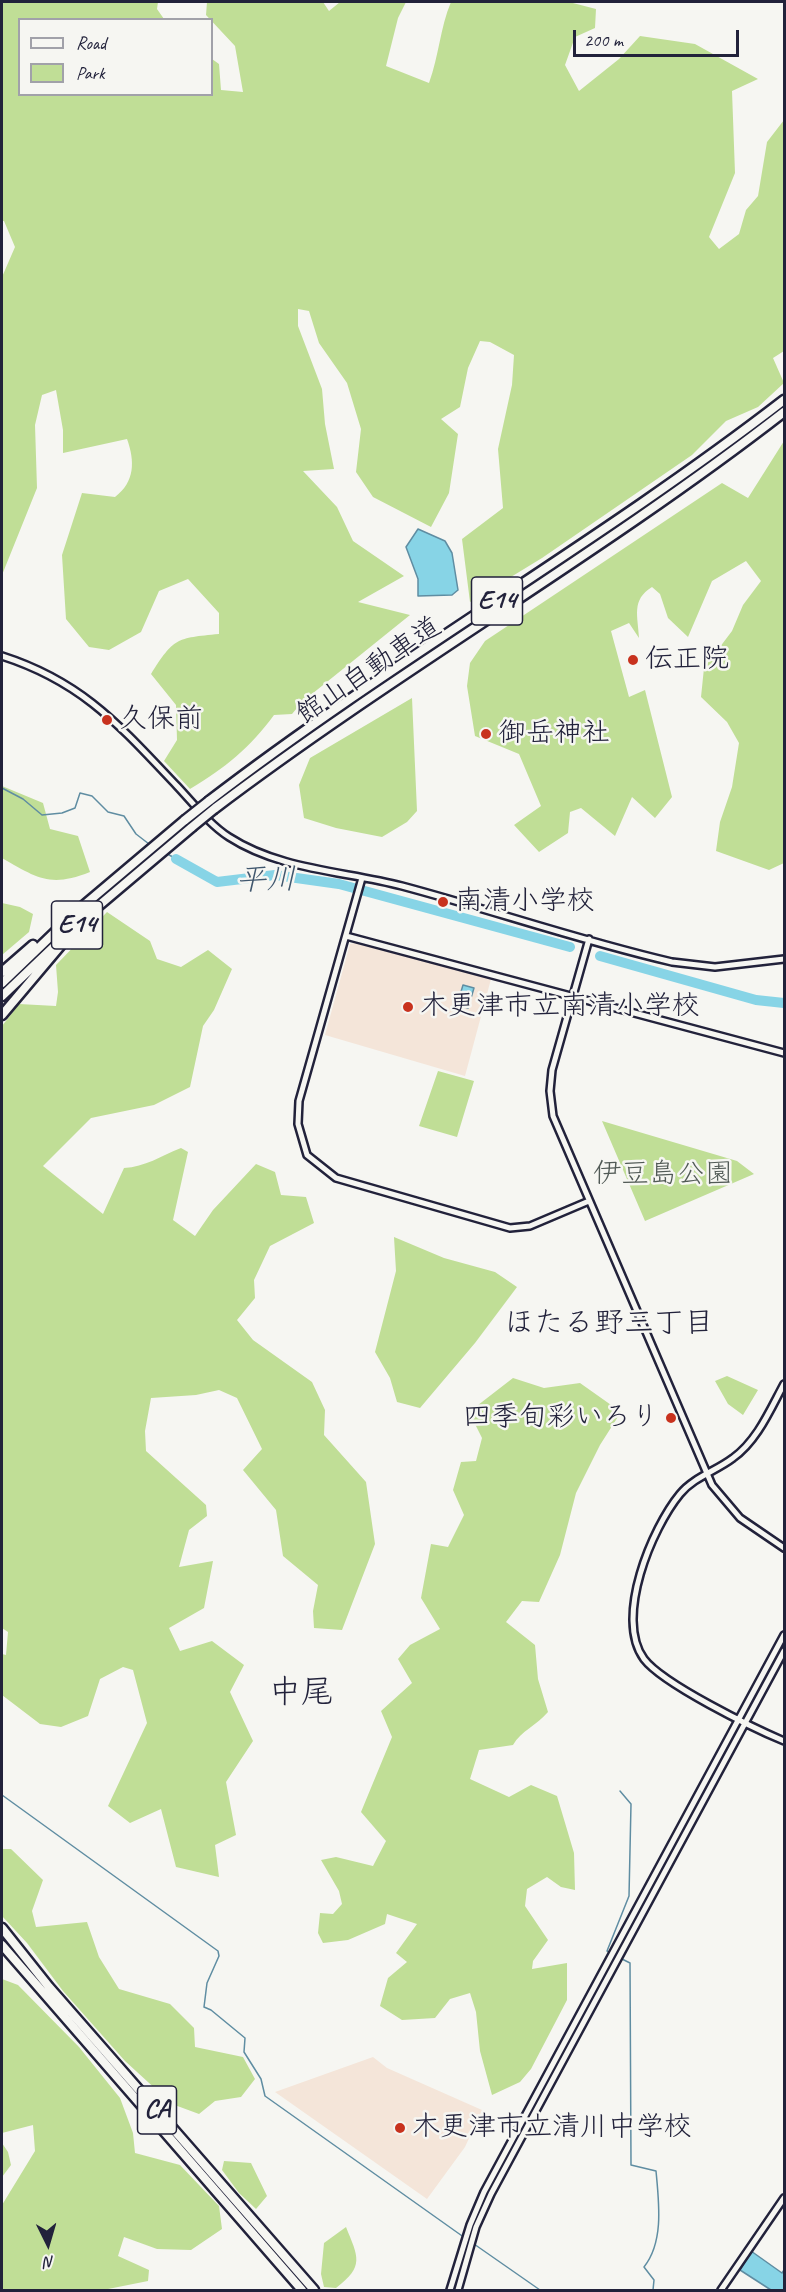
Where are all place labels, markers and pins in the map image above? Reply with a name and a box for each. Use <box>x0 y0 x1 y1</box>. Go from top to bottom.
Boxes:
place label: 伝正院 <box>645 643 729 677</box>
marker: 伝正院 <box>626 653 640 667</box>
place label: 久保前 <box>119 703 203 737</box>
marker: 久保前 <box>100 713 114 727</box>
place label: 御岳神社 <box>498 717 610 751</box>
marker: 御岳神社 <box>479 727 493 741</box>
place label: 南清小学校 <box>455 885 595 919</box>
marker: 南清小学校 <box>436 895 450 909</box>
place label: 木更津市立南清小学校 <box>420 990 700 1024</box>
marker: 木更津市立南清小学校 <box>401 1000 415 1014</box>
place label: 四季旬彩いろり <box>463 1401 659 1435</box>
marker: 四季旬彩いろり <box>664 1411 678 1425</box>
place label: 木更津市立清川中学校 <box>412 2111 692 2145</box>
marker: 木更津市立清川中学校 <box>393 2121 407 2135</box>

